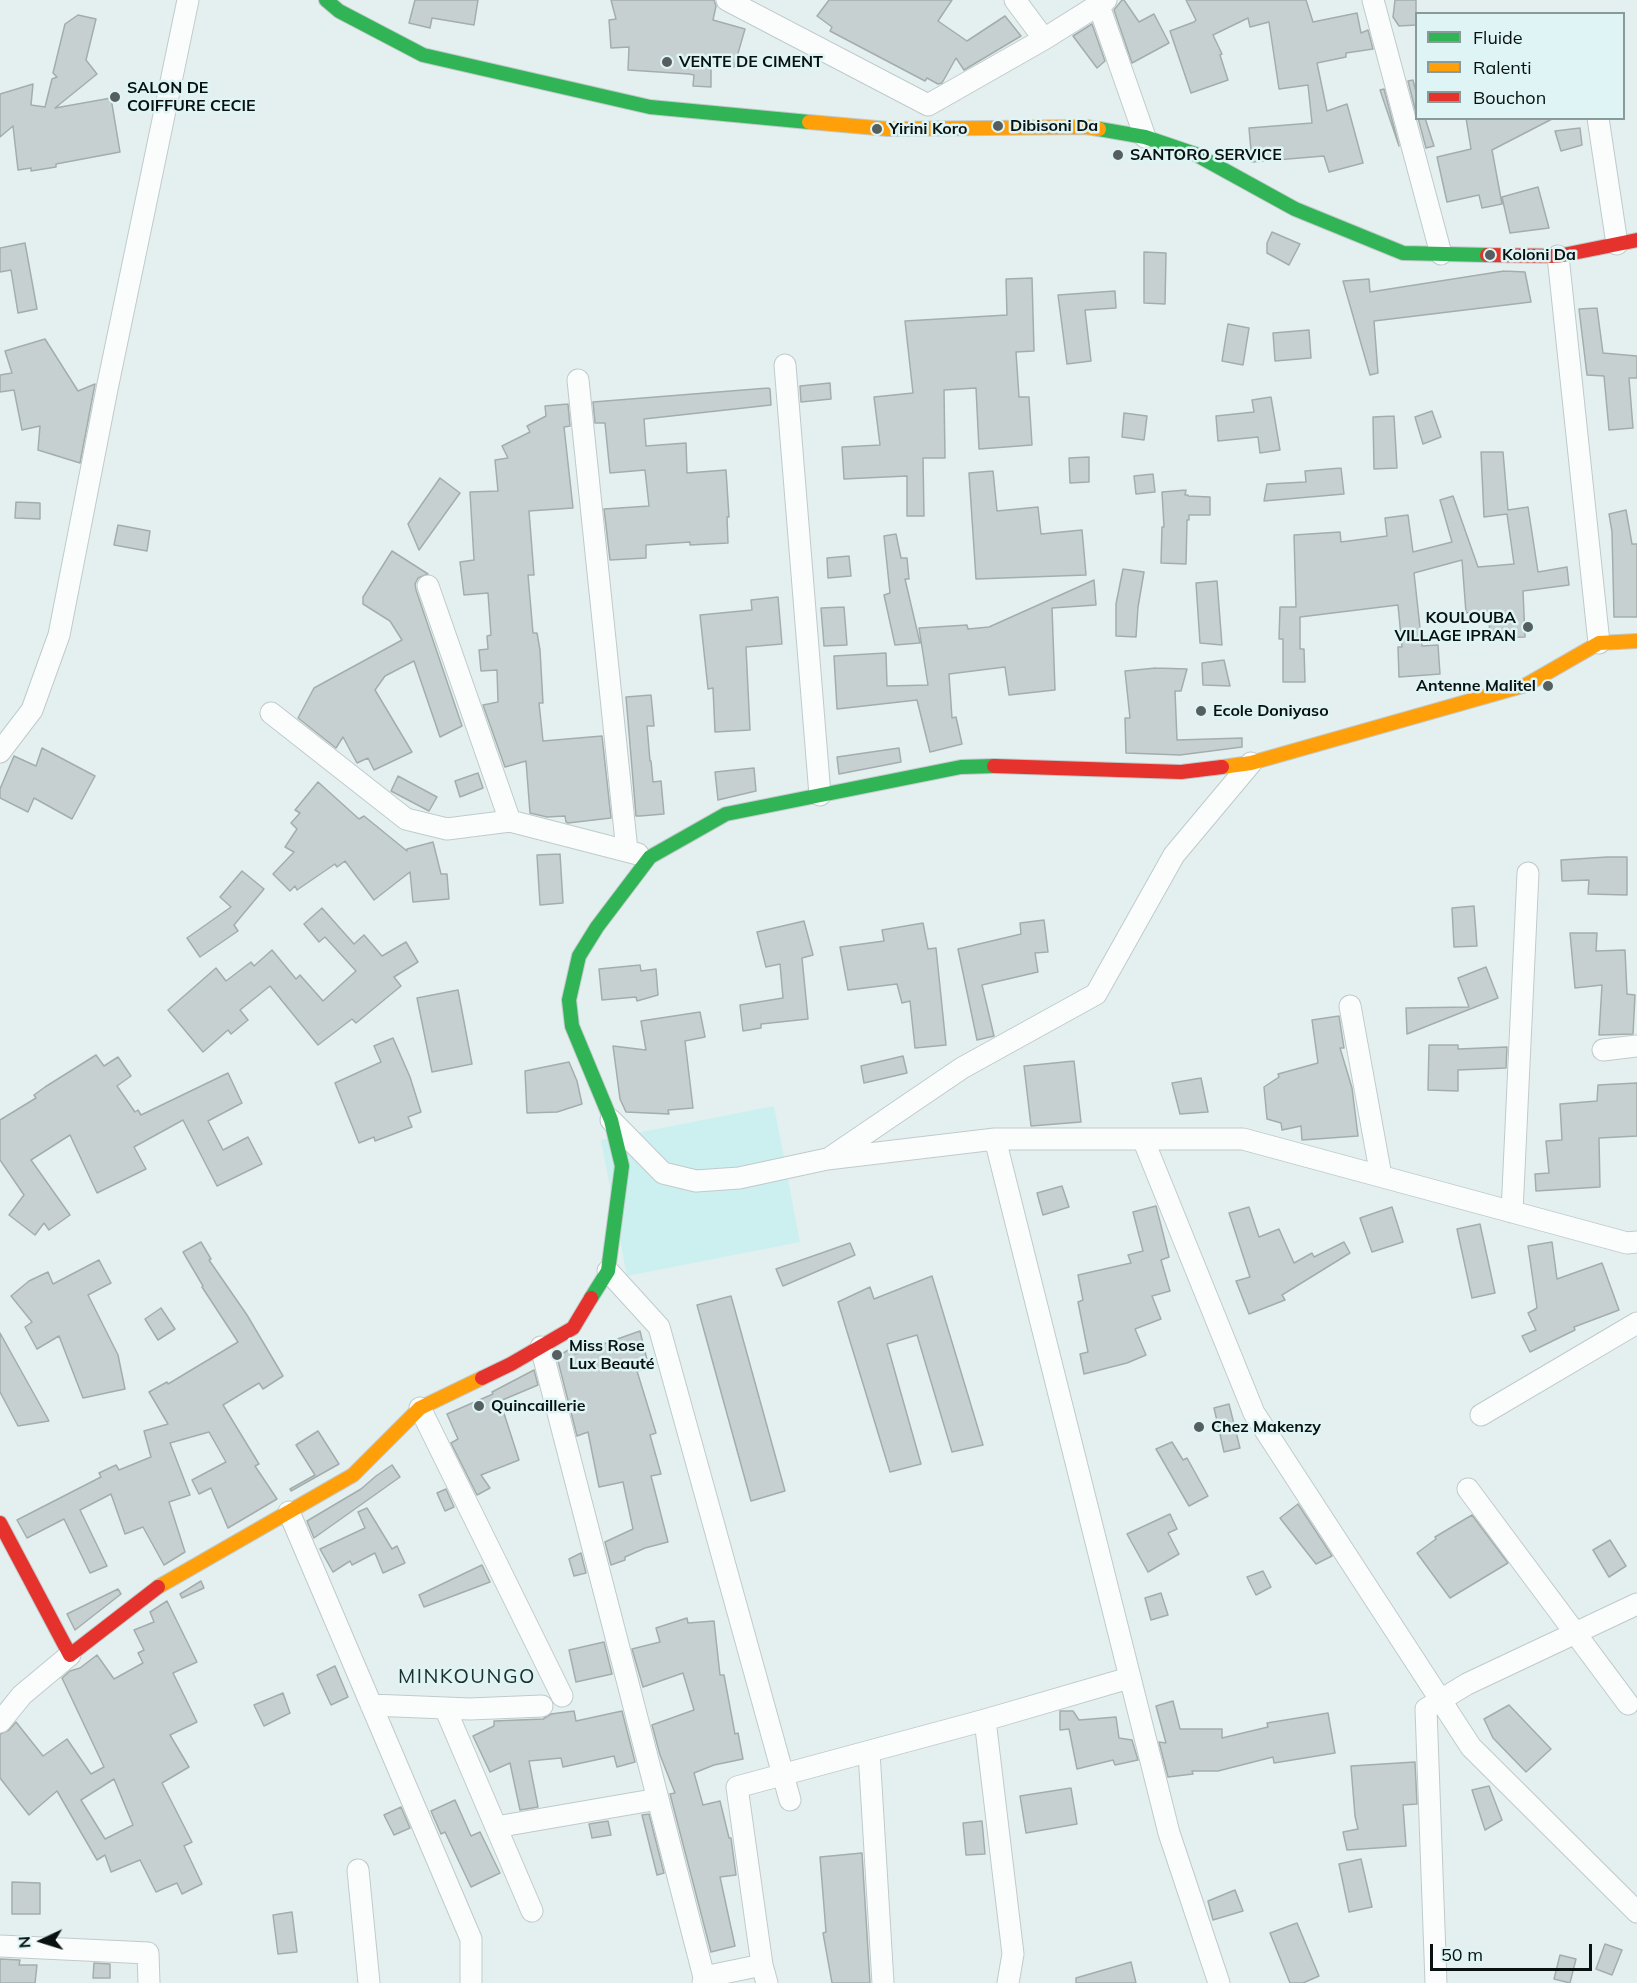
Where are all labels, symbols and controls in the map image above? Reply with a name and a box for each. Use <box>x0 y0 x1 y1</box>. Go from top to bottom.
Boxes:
legend <box>1415 12 1625 120</box>
text: Fluide <box>1473 26 1523 49</box>
place label: VENTE DE CIMENT <box>679 52 823 72</box>
marker: VENTE DE CIMENT <box>660 55 674 69</box>
text: Ralenti <box>1473 56 1531 79</box>
place label: SALON DE COIFFURE CECIE <box>127 78 255 116</box>
text: Bouchon <box>1473 86 1546 109</box>
marker: SALON DE COIFFURE CECIE <box>108 90 122 104</box>
place label: Dibisoni Da <box>1010 116 1098 136</box>
place label: Yirini Koro <box>889 119 967 139</box>
marker: Dibisoni Da <box>991 119 1005 133</box>
marker: Yirini Koro <box>870 122 884 136</box>
place label: SANTORO SERVICE <box>1130 145 1282 165</box>
marker: SANTORO SERVICE <box>1111 148 1125 162</box>
place label: Koloni Da <box>1502 245 1576 265</box>
marker: Koloni Da <box>1483 248 1497 262</box>
place label: KOULOUBA VILLAGE IPRAN <box>1394 608 1516 646</box>
marker: KOULOUBA VILLAGE IPRAN <box>1521 620 1535 634</box>
place label: Antenne Malitel <box>1416 676 1536 696</box>
marker: Antenne Malitel <box>1541 679 1555 693</box>
place label: Ecole Doniyaso <box>1213 701 1329 721</box>
marker: Ecole Doniyaso <box>1194 704 1208 718</box>
place label: Miss Rose Lux Beauté <box>569 1336 655 1374</box>
marker: Miss Rose Lux Beauté <box>550 1348 564 1362</box>
place label: Quincaillerie <box>491 1396 585 1416</box>
marker: Quincaillerie <box>472 1399 486 1413</box>
place label: Chez Makenzy <box>1211 1417 1321 1437</box>
marker: Chez Makenzy <box>1192 1420 1206 1434</box>
district label: MINKOUNGO <box>398 1665 536 1689</box>
north arrow <box>12 1911 72 1971</box>
scale bar <box>1433 1932 1595 1970</box>
text: N <box>14 1936 34 1949</box>
text: 50 m <box>1441 1943 1483 1966</box>

